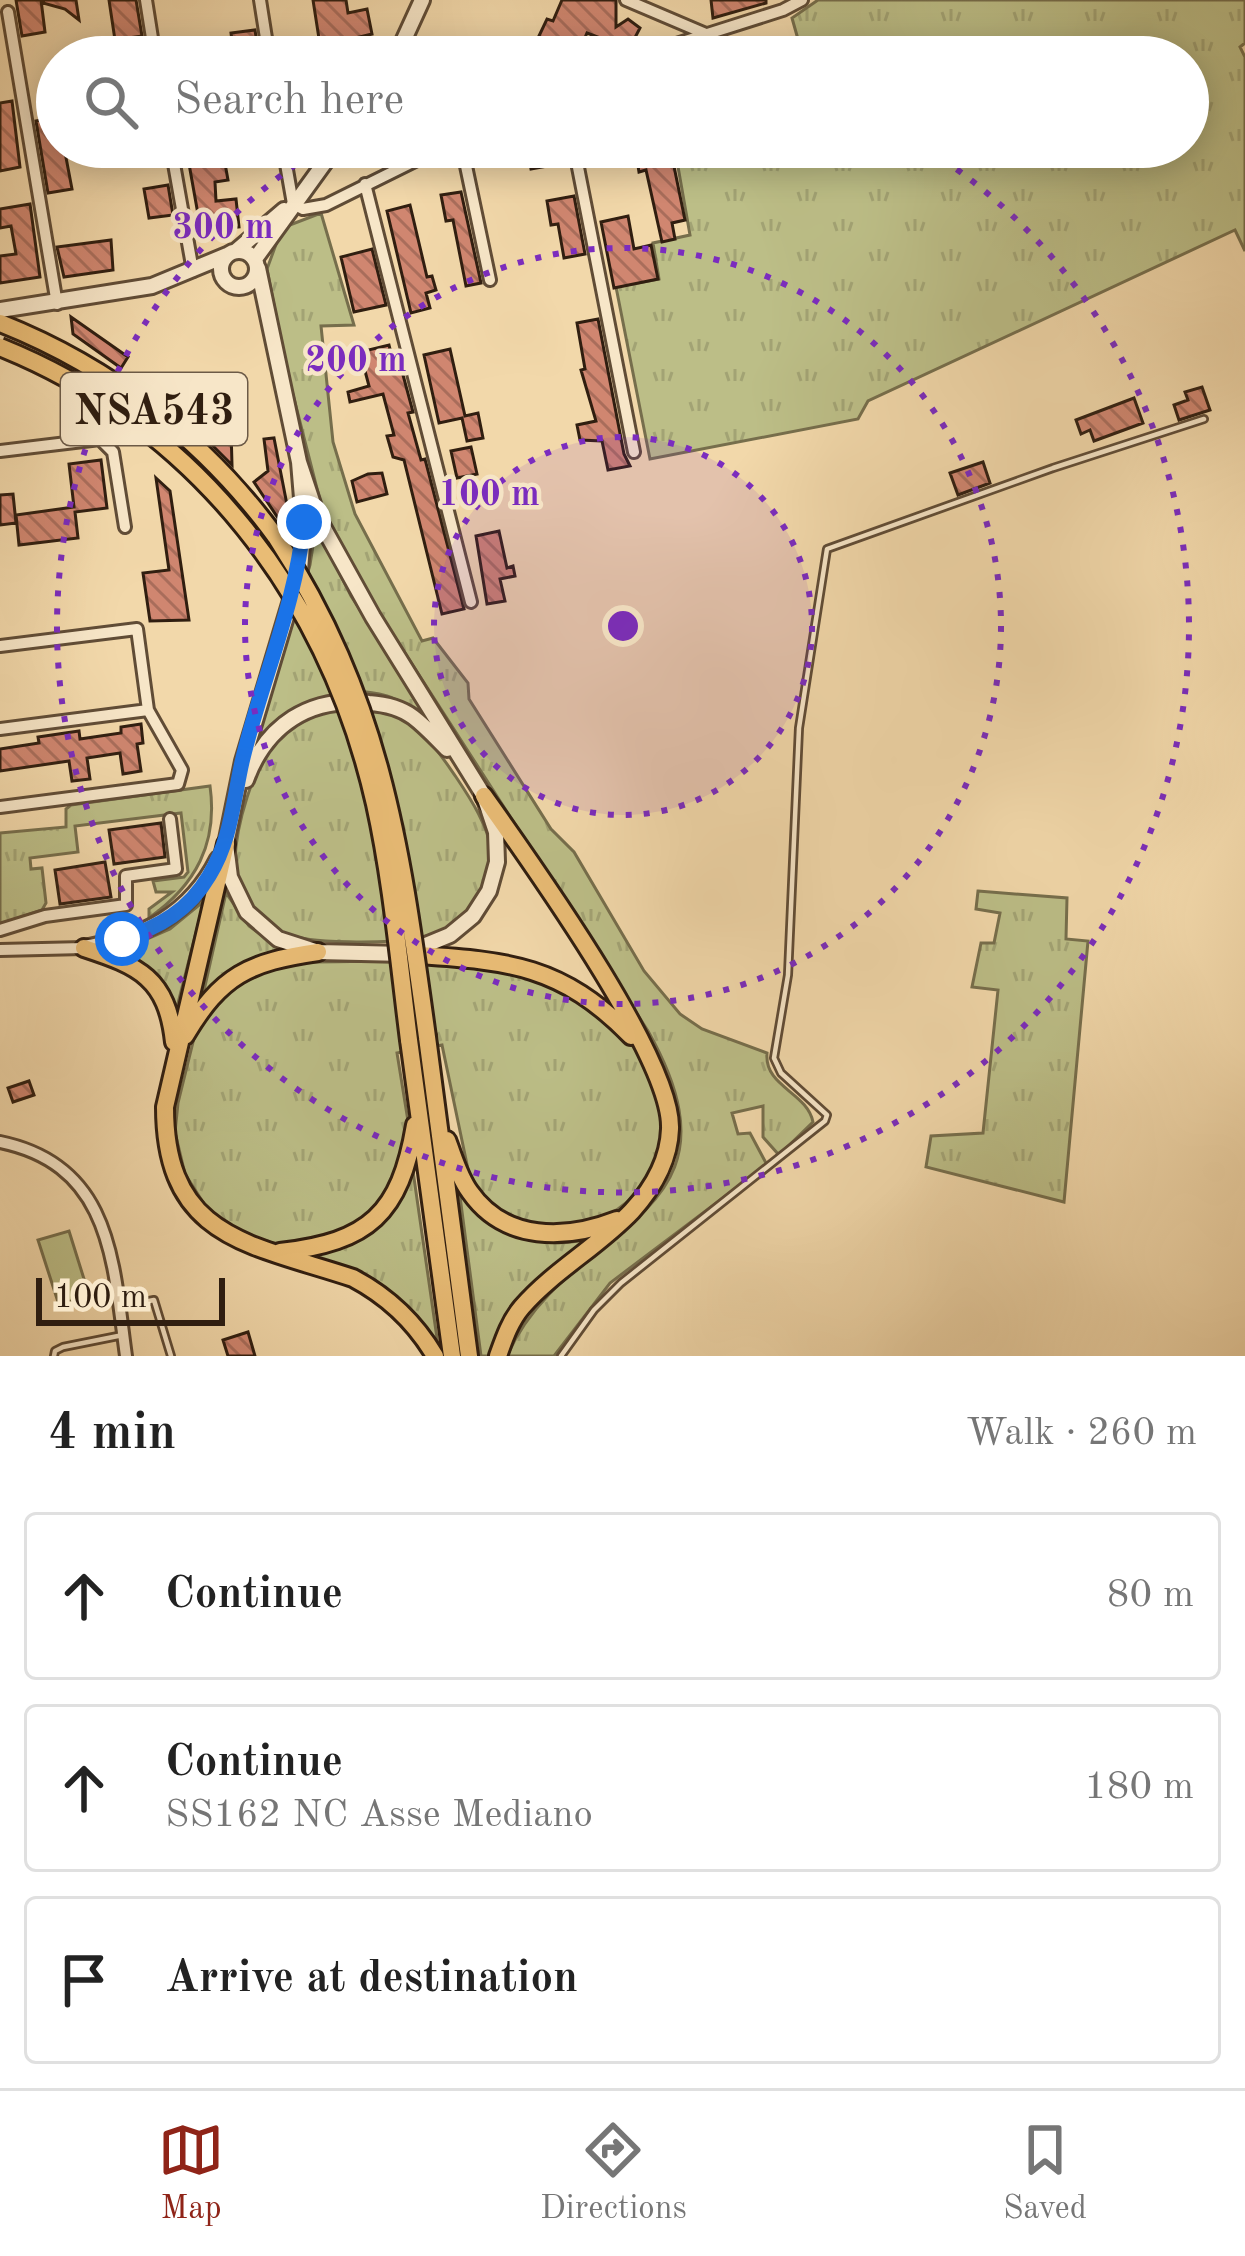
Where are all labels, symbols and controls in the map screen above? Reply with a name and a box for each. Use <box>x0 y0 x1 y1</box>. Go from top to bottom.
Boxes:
search box <box>36 36 1209 168</box>
icon: search <box>78 69 144 135</box>
text: Search here <box>174 79 404 124</box>
text: 300 m <box>172 211 274 247</box>
text: 200 m <box>305 344 407 380</box>
road number: NSA543 <box>61 373 247 445</box>
text: 100 m <box>438 478 540 514</box>
route end <box>277 495 331 549</box>
centre of rings <box>602 605 644 647</box>
route start <box>95 912 149 966</box>
scale bar <box>36 1272 225 1325</box>
text: 100 m <box>54 1282 147 1315</box>
text: 4 min <box>48 1409 176 1460</box>
text: Walk · 260 m <box>966 1414 1197 1453</box>
icon: ahead <box>51 1563 117 1629</box>
text: Continue <box>165 1573 343 1618</box>
text: 80 m <box>1107 1576 1194 1615</box>
text: Continue <box>165 1741 343 1786</box>
icon: ahead <box>51 1755 117 1821</box>
text: 180 m <box>1084 1768 1194 1807</box>
text: SS162 NC Asse Mediano <box>165 1796 593 1835</box>
icon: arrive <box>51 1947 117 2013</box>
text: Arrive at destination <box>165 1957 578 2002</box>
tab: Map <box>158 2117 224 2230</box>
tab: Directions <box>540 2117 687 2230</box>
tab: Saved <box>1003 2117 1087 2230</box>

